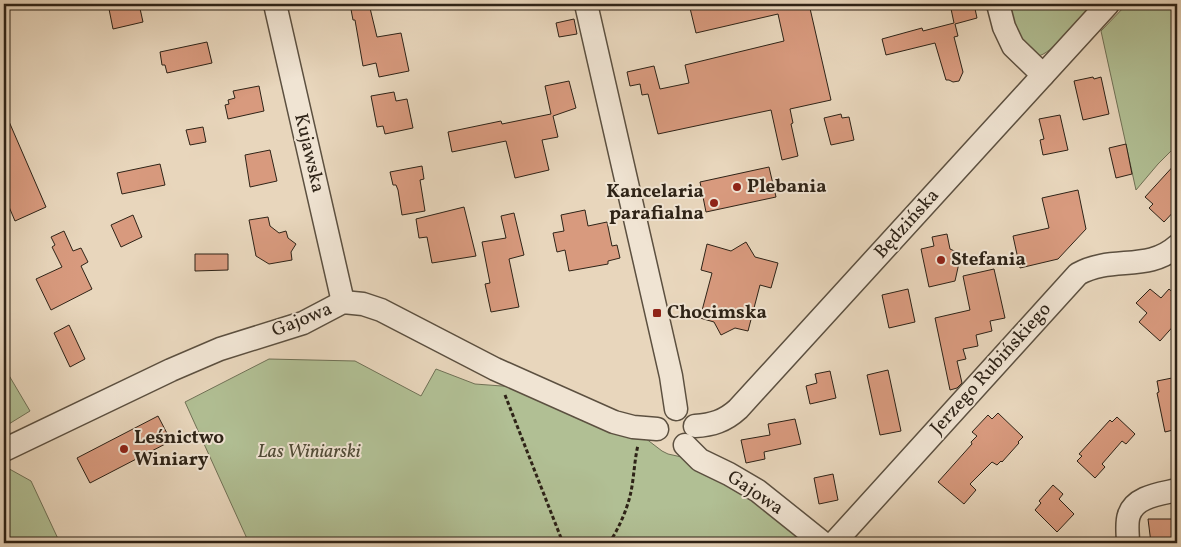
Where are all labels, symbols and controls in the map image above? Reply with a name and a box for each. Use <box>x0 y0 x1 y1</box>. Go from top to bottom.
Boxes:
street label: Kujawska <box>287 111 331 195</box>
place label: Plebania <box>747 174 827 200</box>
place label: Kancelaria parafialna <box>606 179 704 227</box>
marker: Plebania <box>731 181 743 193</box>
street label: Będzińska <box>869 183 945 265</box>
marker: Kancelaria parafialna <box>708 197 720 209</box>
place label: Stefania <box>951 247 1026 273</box>
marker: Stefania <box>935 254 947 266</box>
street label: Gajowa <box>268 296 336 344</box>
street label: Jerzego Rubińskiego <box>925 297 1057 441</box>
place label: Chocimska <box>667 300 767 326</box>
marker: Chocimska <box>651 307 663 319</box>
place label: Leśnictwo Winiary <box>134 425 224 473</box>
park label: Las Winiarski <box>257 439 361 465</box>
marker: Leśnictwo Winiary <box>118 443 130 455</box>
street label: Gajowa <box>722 465 788 521</box>

